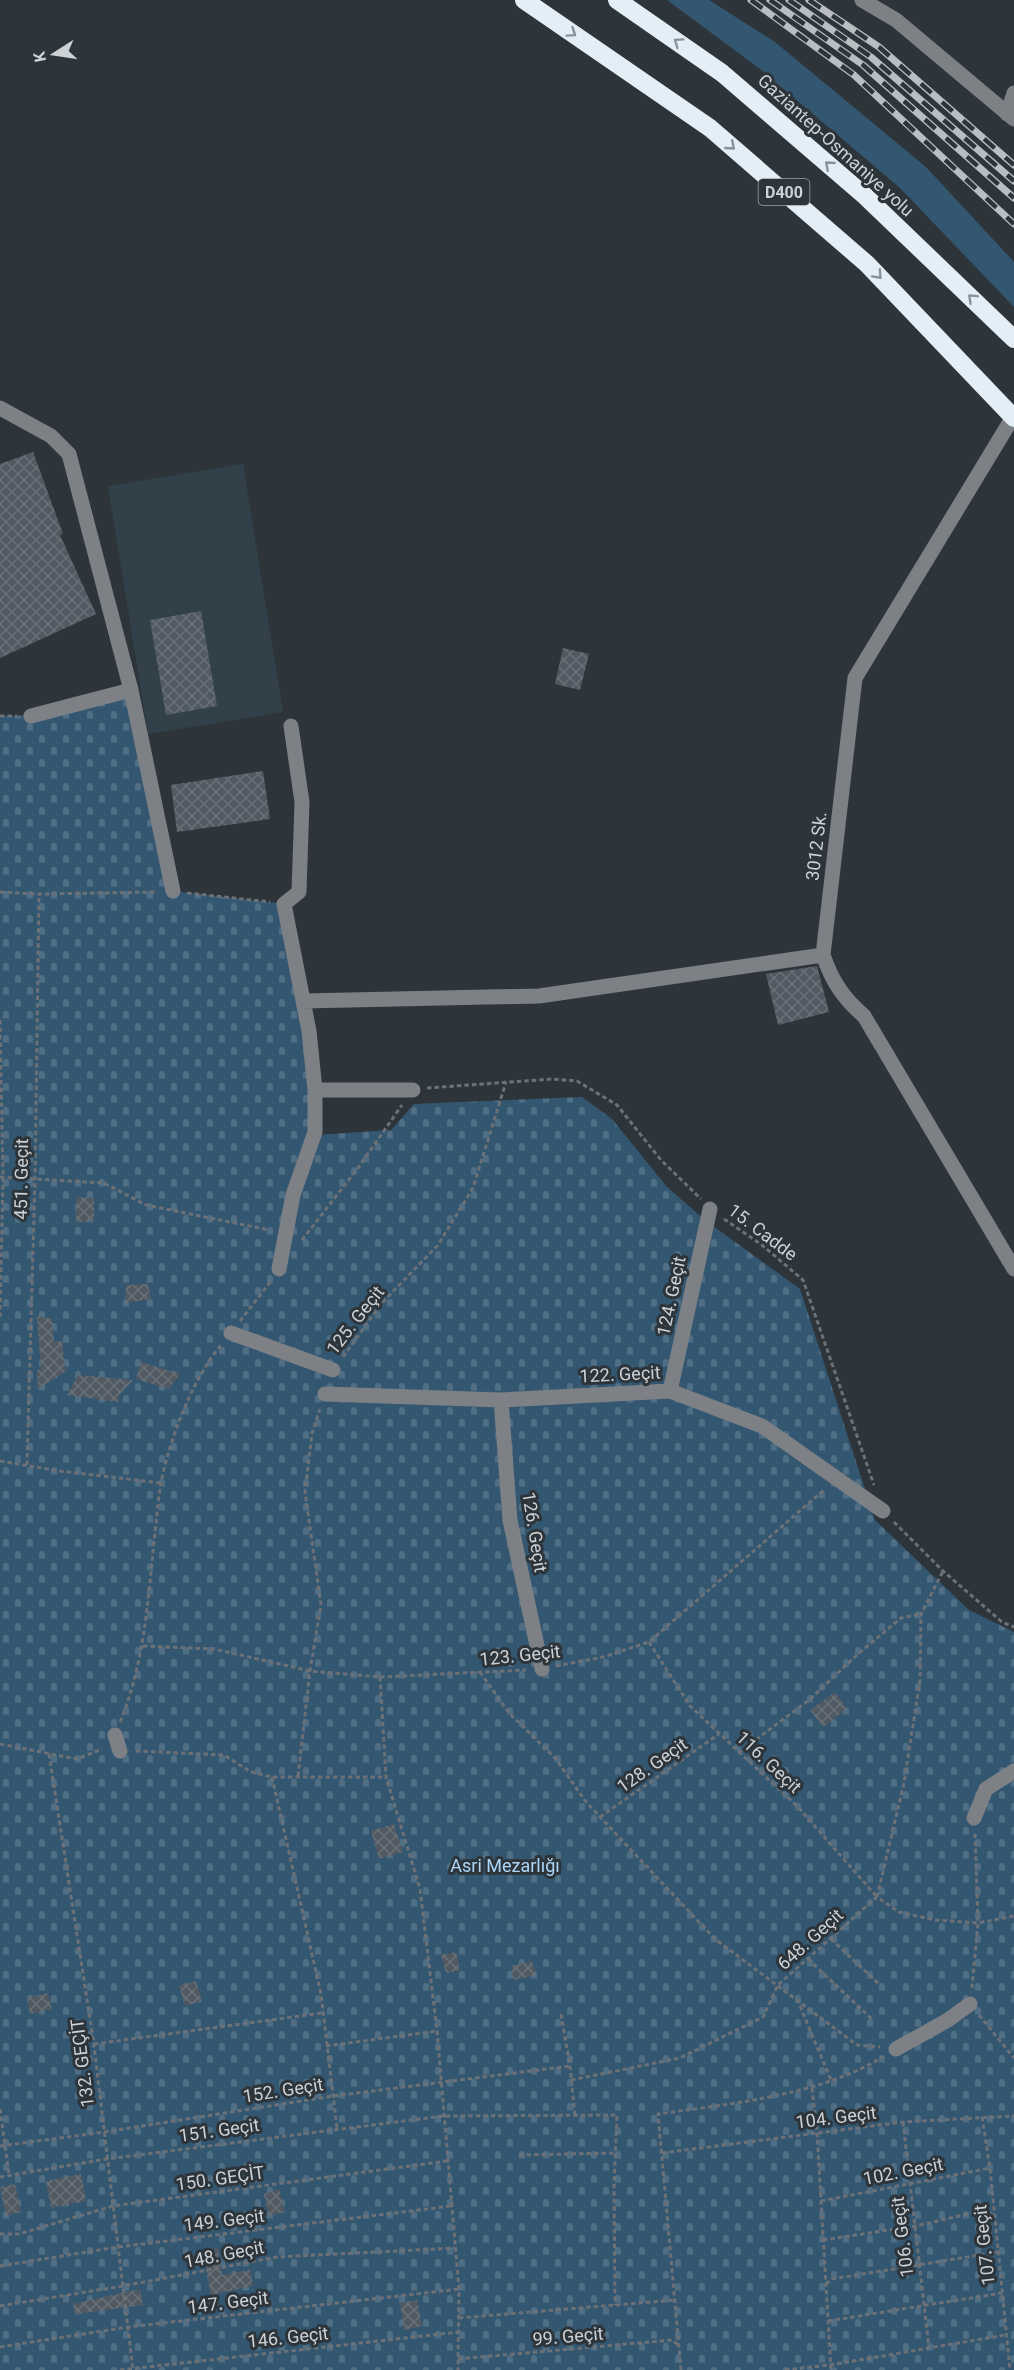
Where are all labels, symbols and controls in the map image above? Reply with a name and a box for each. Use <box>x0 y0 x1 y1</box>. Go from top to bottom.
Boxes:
north arrow <box>24 24 84 84</box>
one-way arrow <box>566 26 577 37</box>
one-way arrow <box>674 38 685 49</box>
text: K <box>29 49 50 64</box>
street label: Gaziantep-Osmaniye yolu <box>754 69 918 221</box>
one-way arrow <box>724 139 735 150</box>
one-way arrow <box>825 161 836 172</box>
road number: D400 <box>758 179 810 205</box>
one-way arrow <box>870 267 881 278</box>
one-way arrow <box>968 295 979 306</box>
street label: 3012 Sk. <box>801 810 831 882</box>
street label: 451. Geçit <box>10 1138 32 1220</box>
street label: 15. Cadde <box>724 1199 802 1265</box>
street label: 124. Geçit <box>652 1254 690 1338</box>
street label: 125. Geçit <box>322 1282 388 1358</box>
street label: 122. Geçit <box>579 1361 661 1387</box>
street label: 126. Geçit <box>518 1490 552 1574</box>
street label: 123. Geçit <box>479 1640 562 1670</box>
street label: 116. Geçit <box>732 1727 806 1797</box>
street label: 128. Geçit <box>613 1733 691 1797</box>
park label: Asri Mezarlığı <box>450 1855 560 1876</box>
street label: 648. Geçit <box>773 1904 847 1974</box>
street label: 132. GEÇİT <box>66 2017 98 2109</box>
street label: 152. Geçit <box>241 2073 325 2107</box>
street label: 104. Geçit <box>794 2102 878 2132</box>
street label: 151. Geçit <box>177 2114 261 2146</box>
street label: 102. Geçit <box>861 2153 945 2189</box>
street label: 150. GEÇİT <box>174 2161 266 2195</box>
street label: 106. Geçit <box>887 2195 917 2279</box>
street label: 107. Geçit <box>969 2203 999 2286</box>
street label: 149. Geçit <box>182 2205 266 2235</box>
street label: 148. Geçit <box>182 2236 266 2272</box>
street label: 147. Geçit <box>186 2287 270 2317</box>
street label: 146. Geçit <box>247 2322 330 2352</box>
street label: 99. Geçit <box>532 2322 604 2350</box>

